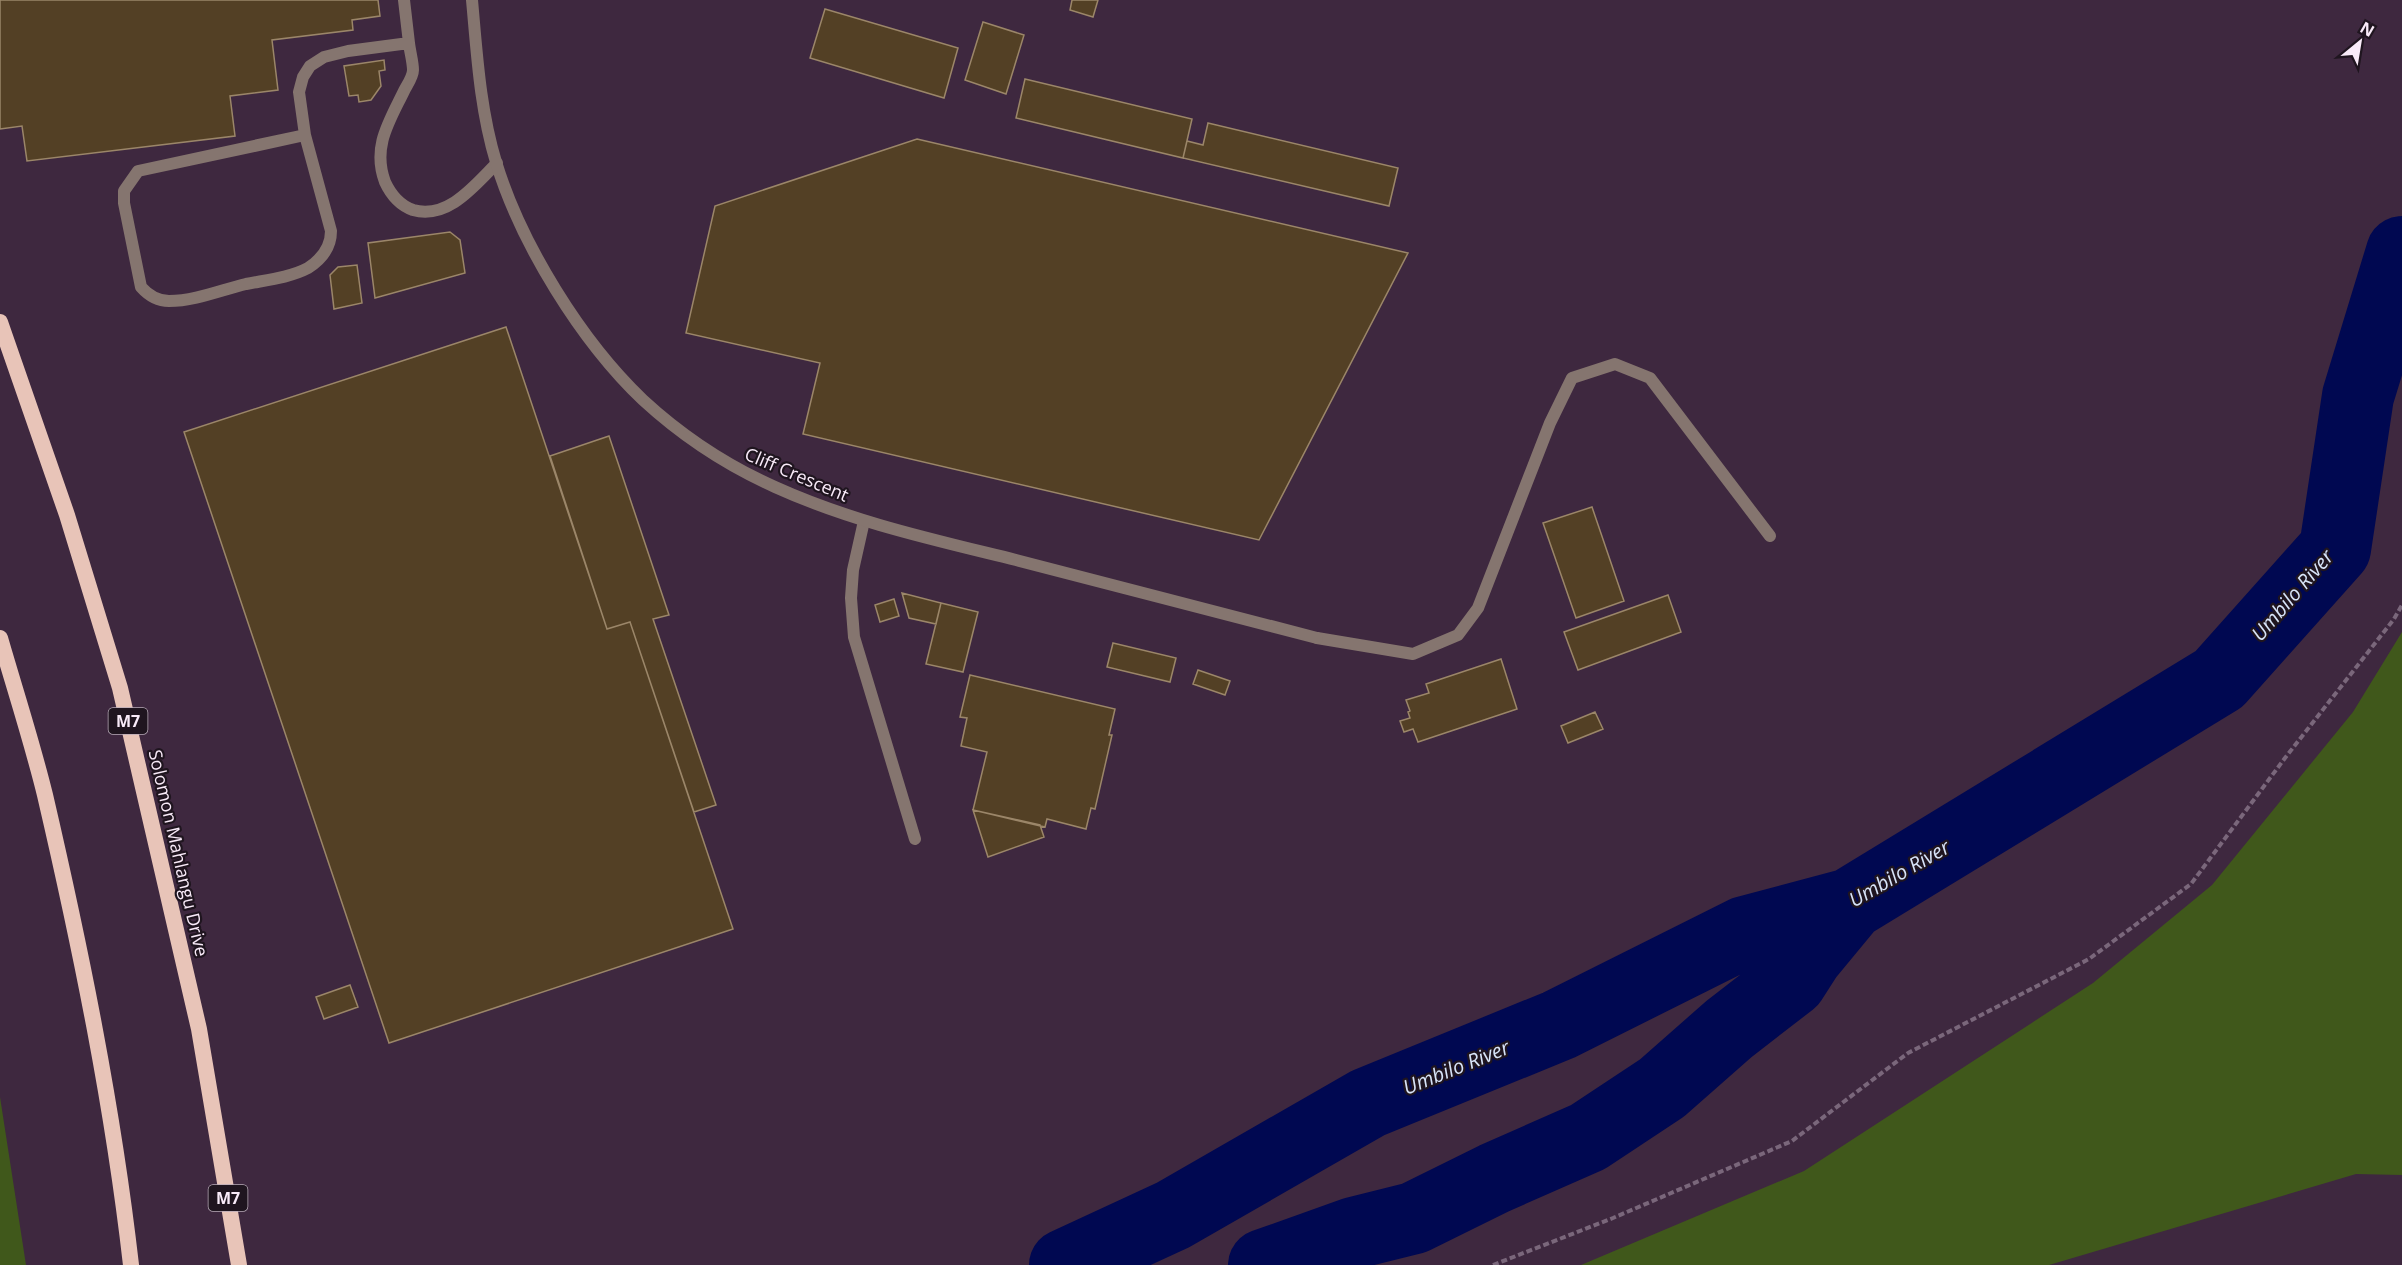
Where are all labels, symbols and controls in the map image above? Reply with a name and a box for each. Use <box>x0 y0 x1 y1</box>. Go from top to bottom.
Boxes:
north arrow <box>2330 12 2390 72</box>
text: N <box>2356 16 2379 42</box>
street label: Cliff Crescent <box>741 441 853 507</box>
water label: Umbilo River <box>2245 543 2340 646</box>
road number: M7 <box>108 708 148 734</box>
street label: Solomon Mahlangu Drive <box>144 747 214 959</box>
water label: Umbilo River <box>1843 833 1955 913</box>
water label: Umbilo River <box>1399 1033 1514 1101</box>
road number: M7 <box>208 1185 248 1211</box>

